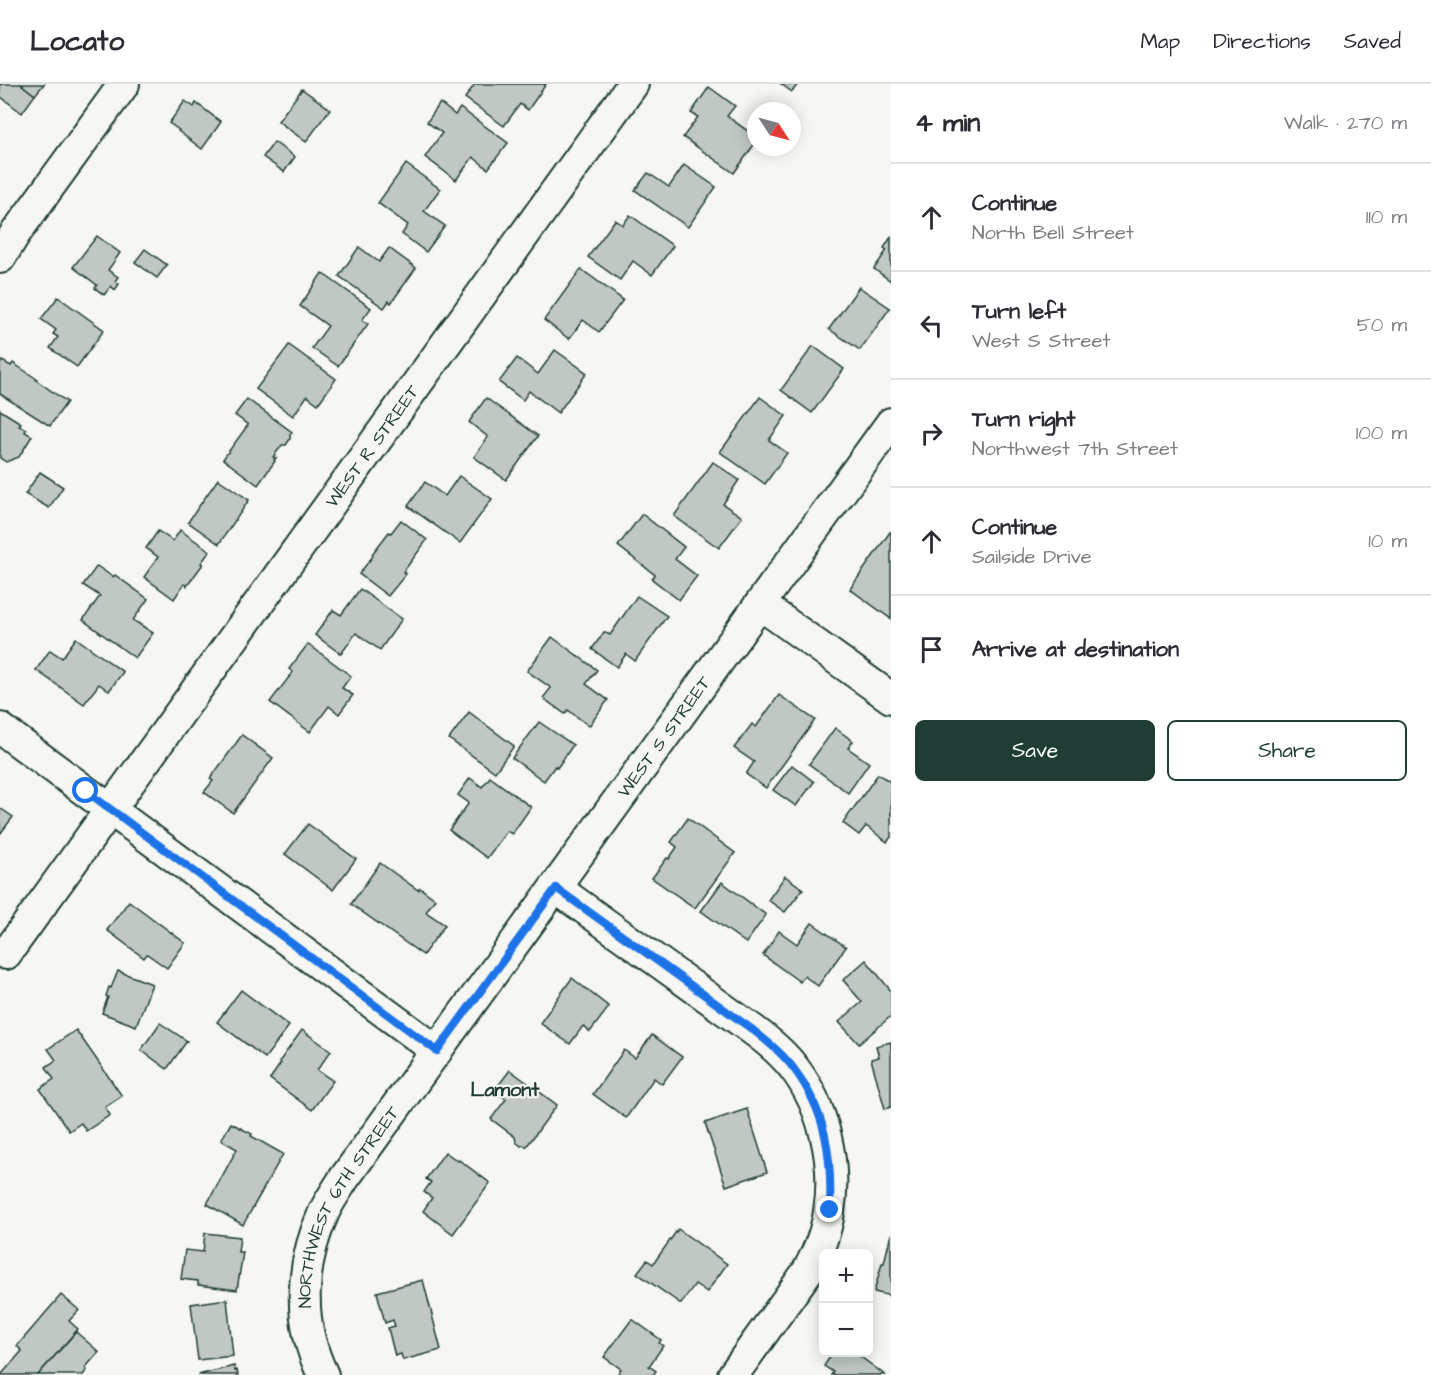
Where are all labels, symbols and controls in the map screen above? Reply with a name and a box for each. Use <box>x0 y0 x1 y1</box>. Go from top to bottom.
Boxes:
text: Locato <box>30 22 124 61</box>
text: Map <box>1140 27 1180 56</box>
text: Directions <box>1213 27 1311 56</box>
text: Saved <box>1344 27 1401 56</box>
north arrow <box>747 102 801 156</box>
text: 4 min <box>915 105 980 141</box>
text: Walk · 270 m <box>1284 109 1407 137</box>
text: Continue <box>972 188 1057 219</box>
icon: ahead <box>915 201 948 234</box>
text: 110 m <box>1366 203 1407 231</box>
text: North Bell Street <box>972 219 1134 247</box>
text: Turn left <box>972 296 1066 327</box>
icon: left <box>915 309 948 342</box>
text: 50 m <box>1357 311 1407 339</box>
text: West S Street <box>972 327 1110 355</box>
street label: WEST R STREET <box>320 379 426 513</box>
text: Turn right <box>972 404 1075 435</box>
icon: right <box>915 417 948 450</box>
text: 100 m <box>1356 419 1407 447</box>
text: Northwest 7th Street <box>972 435 1178 463</box>
text: Continue <box>972 512 1057 543</box>
icon: ahead <box>915 525 948 558</box>
text: 10 m <box>1368 527 1407 555</box>
text: Sailside Drive <box>972 543 1092 571</box>
icon: arrive <box>915 633 948 666</box>
text: Arrive at destination <box>972 634 1179 665</box>
street label: WEST S STREET <box>612 671 717 803</box>
button: Save <box>915 720 1155 781</box>
button: Share <box>1167 720 1407 781</box>
route start <box>72 777 98 803</box>
district label: Lamont <box>471 1076 540 1104</box>
street label: NORTHWEST 6TH STREET <box>293 1101 406 1309</box>
route end <box>816 1196 842 1222</box>
map controls <box>819 1249 873 1357</box>
button: + <box>819 1249 873 1303</box>
button: − <box>819 1303 873 1357</box>

